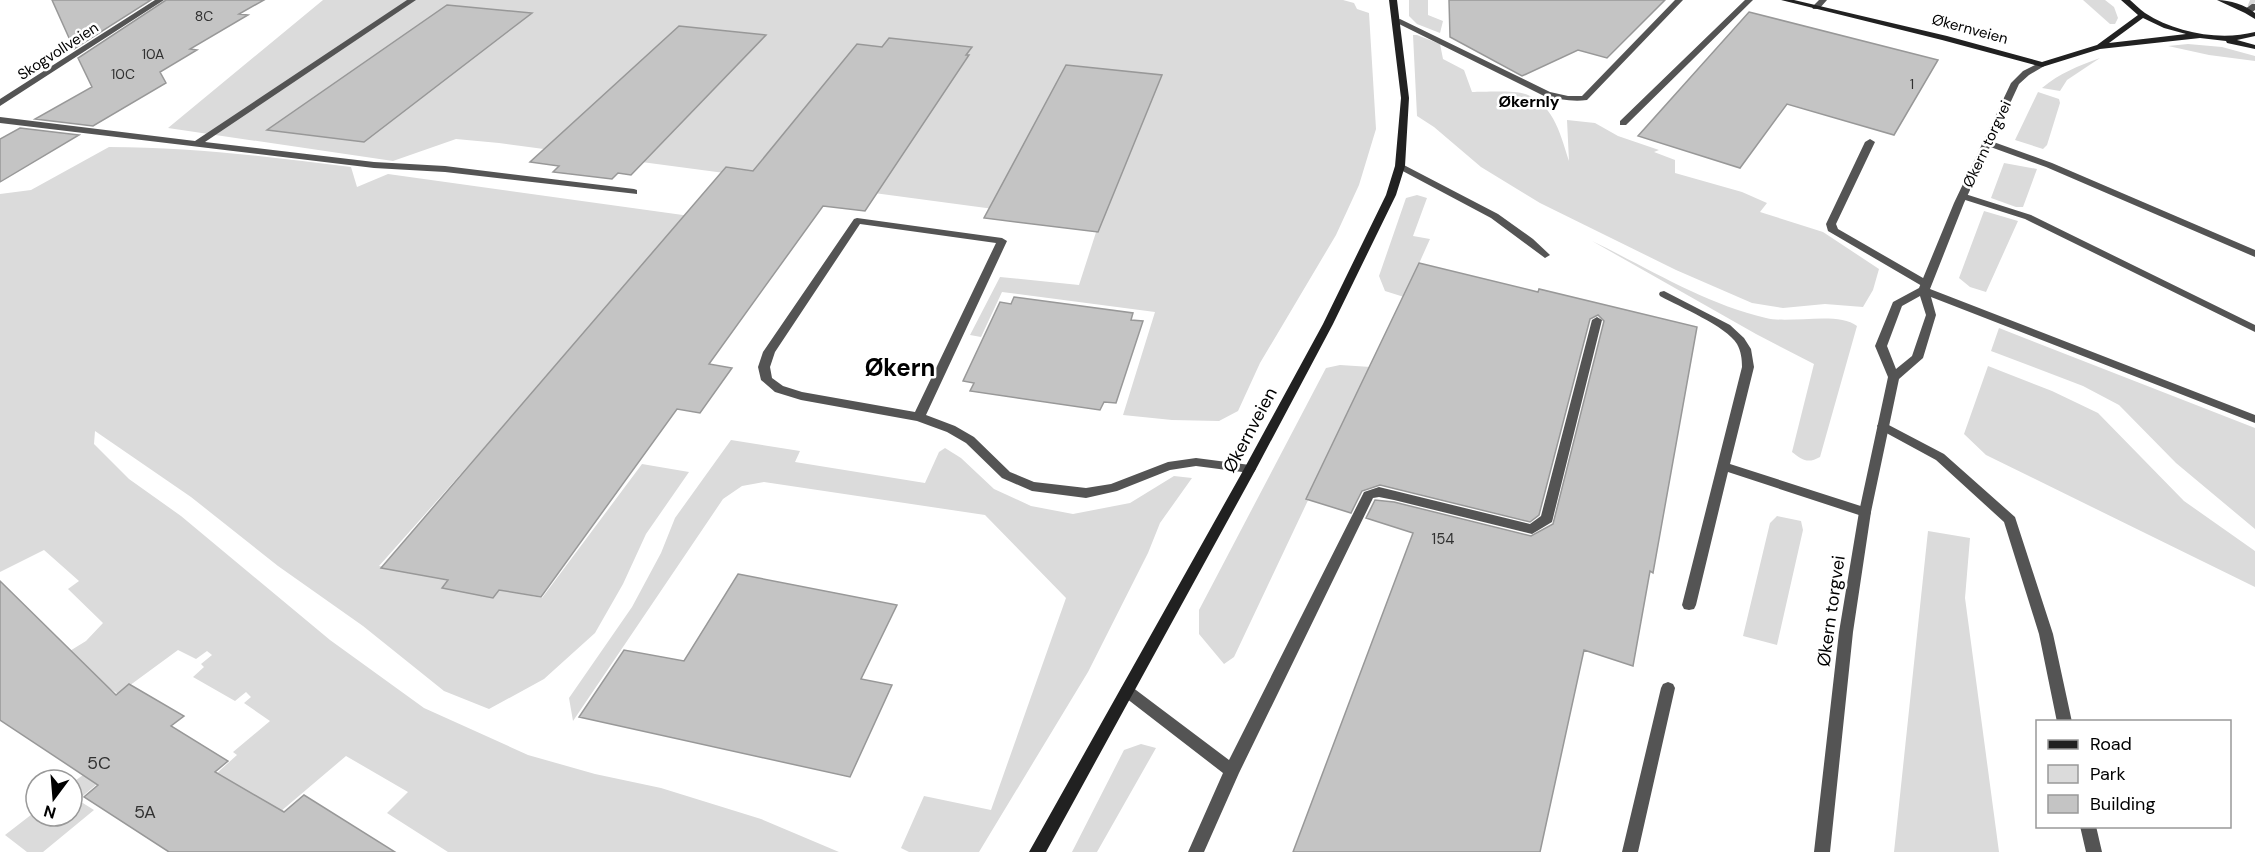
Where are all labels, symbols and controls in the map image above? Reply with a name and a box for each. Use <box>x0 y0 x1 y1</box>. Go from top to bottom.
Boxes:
house number: 8C <box>195 7 213 25</box>
street label: Økernveien <box>1930 9 2010 49</box>
street label: Skogvollveien <box>14 17 102 85</box>
house number: 10A <box>142 45 164 63</box>
house number: 10C <box>111 65 135 83</box>
house number: 1 <box>1910 75 1914 93</box>
district label: Økernly <box>1499 91 1560 112</box>
street label: Økern torgvei <box>1958 97 2016 191</box>
district label: Økern <box>865 352 935 383</box>
street label: Økernveien <box>1217 383 1283 477</box>
house number: 154 <box>1432 529 1454 549</box>
street label: Økern torgvei <box>1811 554 1851 668</box>
legend <box>2036 720 2231 828</box>
text: Road <box>2090 732 2132 756</box>
house number: 5C <box>87 751 111 775</box>
text: Park <box>2090 762 2126 786</box>
north arrow <box>24 768 84 828</box>
text: Building <box>2090 792 2155 816</box>
text: N <box>41 800 59 824</box>
house number: 5A <box>134 800 156 824</box>

